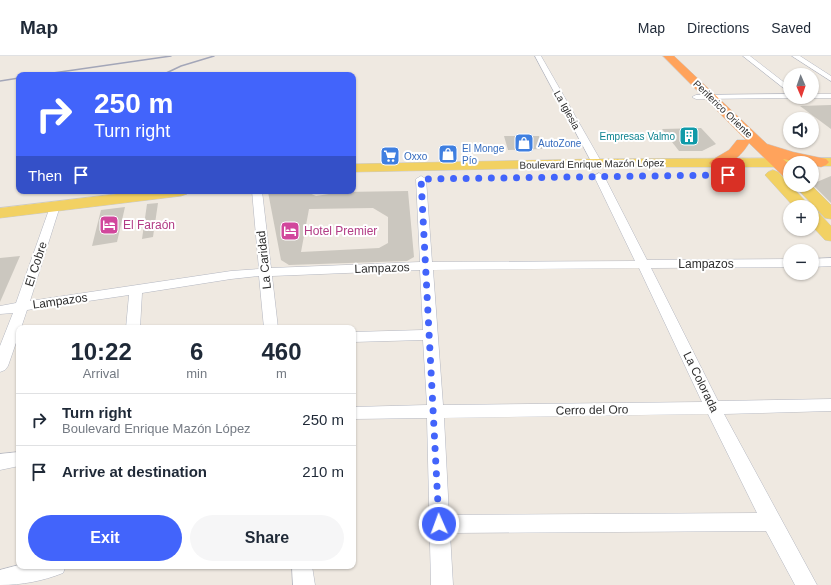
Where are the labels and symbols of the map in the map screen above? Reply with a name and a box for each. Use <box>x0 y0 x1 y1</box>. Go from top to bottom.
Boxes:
north arrow <box>783 68 819 104</box>
street label: Periferico Oriente <box>691 78 755 140</box>
street label: La Iglesia <box>552 89 582 132</box>
building icon: Empresas Valmo <box>678 125 700 147</box>
place label: Empresas Valmo <box>600 131 675 142</box>
shop icon: AutoZone <box>513 132 535 154</box>
place label: AutoZone <box>538 138 582 149</box>
shop icon: El Monge Pío <box>437 143 459 165</box>
place label: El Monge Pío <box>462 143 505 166</box>
supermarket icon: Oxxo <box>379 145 401 167</box>
place label: Oxxo <box>404 151 428 162</box>
street label: Boulevard Enrique Mazón López <box>519 157 665 171</box>
pin <box>711 158 745 192</box>
hotel icon: El Faraón <box>98 214 120 236</box>
place label: El Faraón <box>123 218 175 232</box>
hotel icon: Hotel Premier <box>279 220 301 242</box>
place label: Hotel Premier <box>304 224 377 238</box>
street label: La Caridad <box>254 230 274 290</box>
street label: El Cobre <box>22 239 50 288</box>
street label: Lampazos <box>678 257 734 271</box>
street label: Lampazos <box>354 260 410 276</box>
street label: Lampazos <box>32 290 88 312</box>
street label: La Colorada <box>680 350 722 415</box>
street label: Cerro del Oro <box>556 402 629 418</box>
position arrow <box>418 503 460 545</box>

